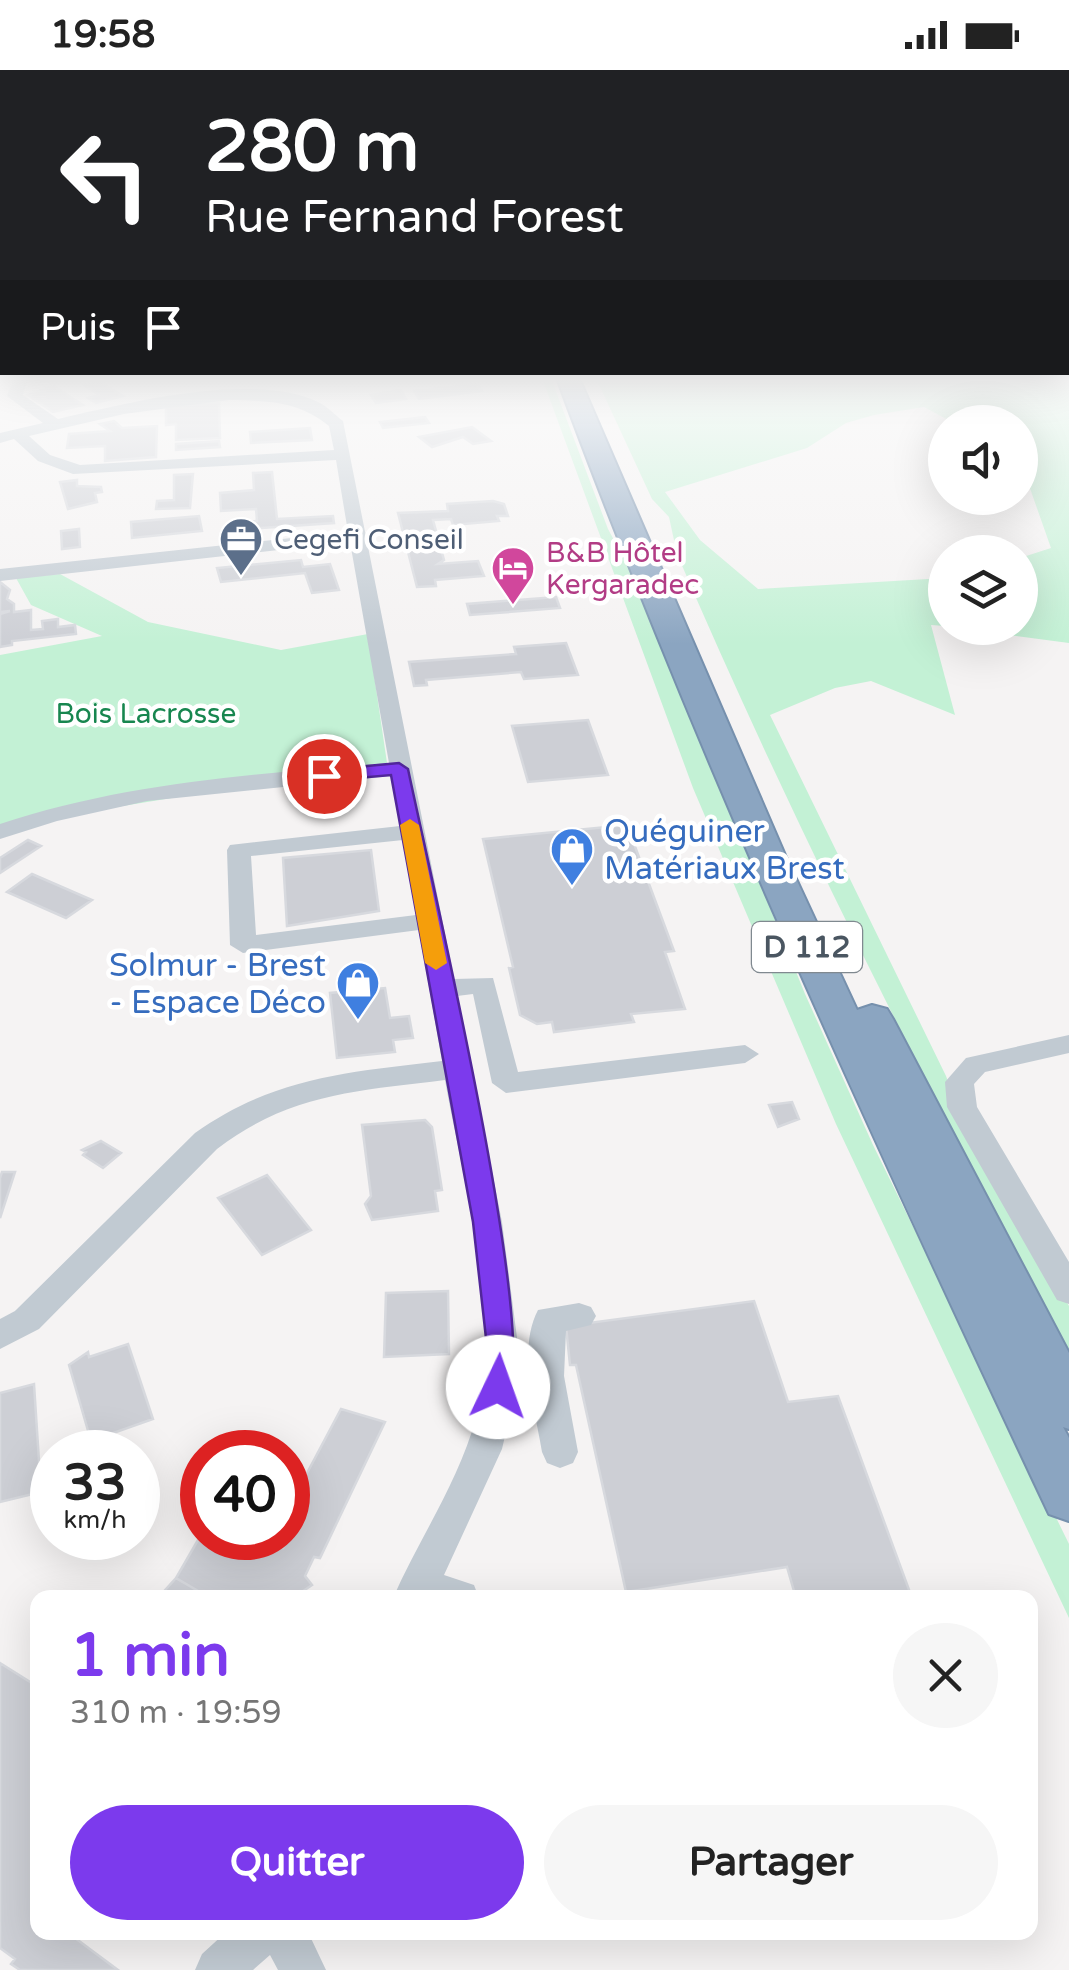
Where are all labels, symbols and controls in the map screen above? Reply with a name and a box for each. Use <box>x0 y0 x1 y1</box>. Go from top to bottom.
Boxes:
text: 19:58 <box>50 12 155 58</box>
text: 280 m <box>205 106 419 190</box>
icon: left <box>40 110 170 240</box>
text: Rue Fernand Forest <box>205 191 624 245</box>
icon: arrive <box>136 300 191 355</box>
text: Puis <box>40 305 116 351</box>
map controls <box>928 405 1038 645</box>
button: sound <box>928 405 1038 515</box>
office icon: Cegefi Conseil <box>218 516 264 577</box>
place label: Cegefi Conseil <box>274 523 464 557</box>
button: layers <box>928 535 1038 645</box>
place label: B&B Hôtel Kergaradec <box>546 536 699 602</box>
hotel icon: B&B Hôtel Kergaradec <box>490 545 536 606</box>
park label: Bois Lacrosse <box>56 697 236 731</box>
pin <box>282 734 367 819</box>
icon: arrive <box>297 749 352 804</box>
place label: Quéguiner Matériaux Brest <box>604 813 845 888</box>
shop icon: Quéguiner Matériaux Brest <box>549 826 595 887</box>
road number: D 112 <box>752 922 862 972</box>
place label: Solmur - Brest - Espace Déco <box>109 947 326 1022</box>
shop icon: Solmur - Brest - Espace Déco <box>335 960 381 1021</box>
position arrow <box>446 1335 550 1439</box>
speed limit sign: 40 <box>180 1430 310 1560</box>
text: 33 <box>64 1453 126 1513</box>
text: km/h <box>64 1505 126 1535</box>
text: 1 min <box>70 1620 230 1692</box>
button: close <box>893 1623 998 1728</box>
text: 310 m · 19:59 <box>70 1694 282 1732</box>
button: Quitter <box>70 1805 524 1920</box>
button: Partager <box>544 1805 998 1920</box>

